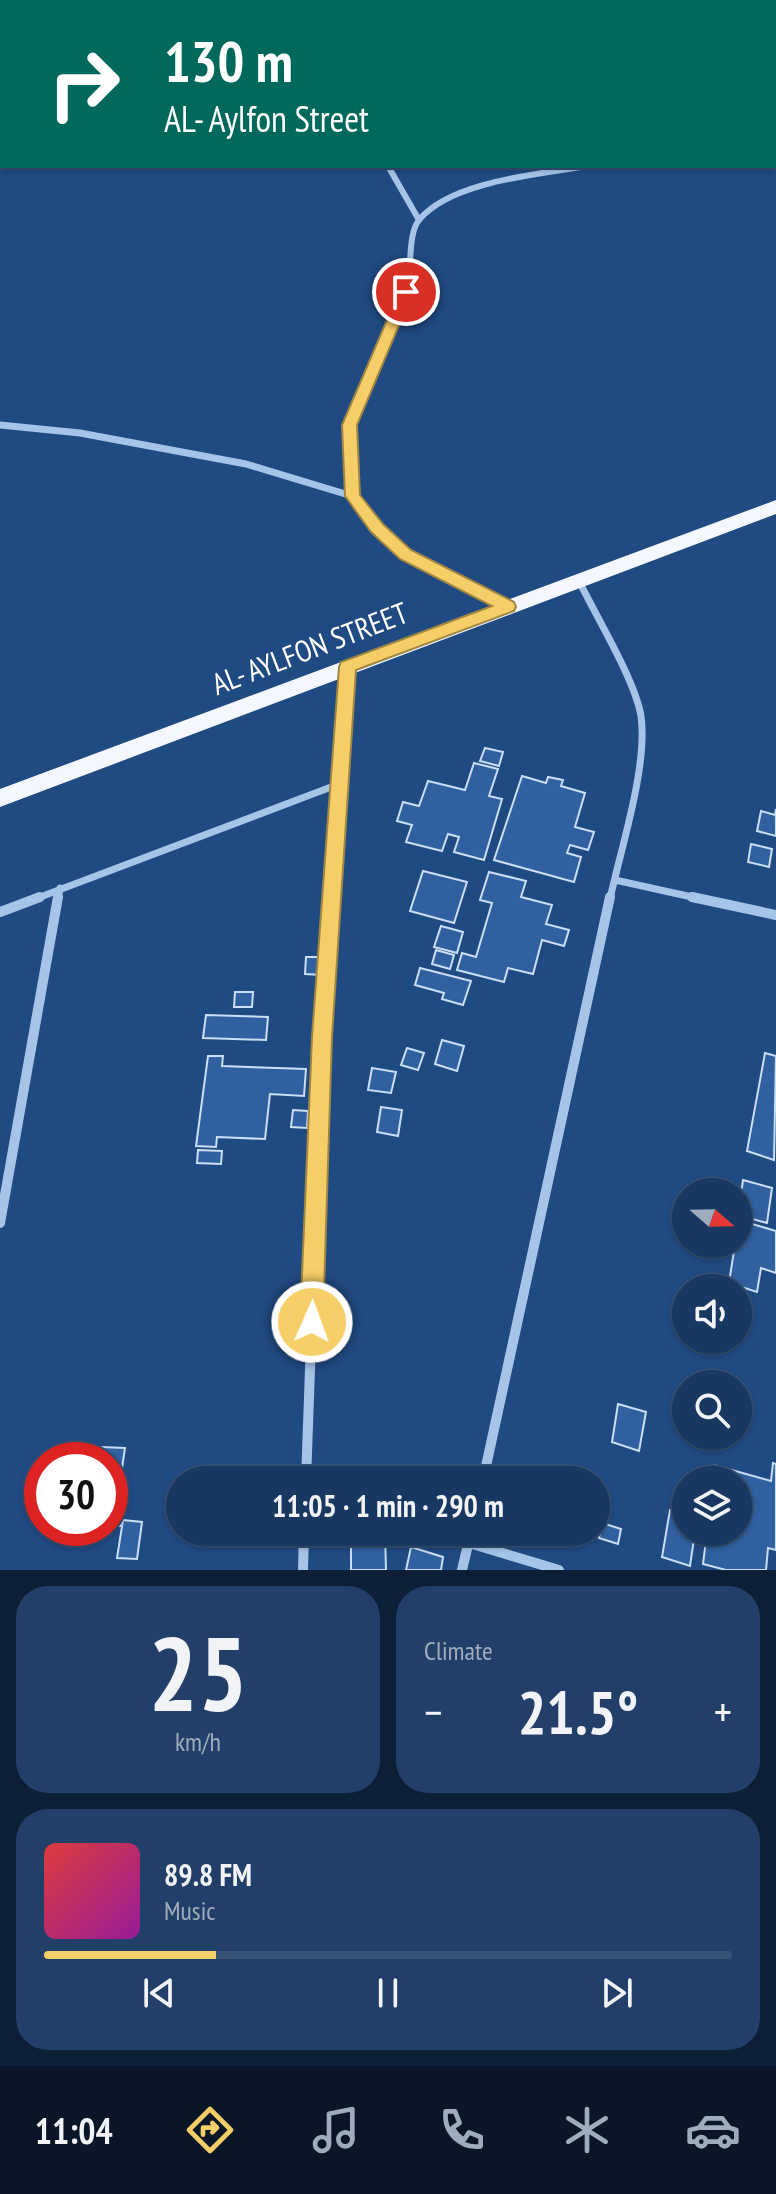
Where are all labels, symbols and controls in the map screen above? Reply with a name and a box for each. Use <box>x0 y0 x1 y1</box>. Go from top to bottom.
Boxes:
text: 130 m <box>164 25 293 97</box>
icon: right <box>32 32 136 136</box>
text: AL- Aylfon Street <box>164 95 369 142</box>
pin <box>372 258 440 326</box>
icon: arrive <box>384 270 428 314</box>
street label: AL- AYLFON STREET <box>206 592 413 703</box>
north arrow <box>672 1178 752 1258</box>
map controls <box>672 1178 752 1546</box>
button: sound <box>672 1274 752 1354</box>
position arrow <box>270 1280 354 1364</box>
button: search <box>672 1370 752 1450</box>
speed limit sign: 30 <box>24 1442 128 1546</box>
button: layers <box>672 1466 752 1546</box>
text: 11:05 · 1 min · 290 m <box>272 1486 504 1525</box>
text: 25 <box>148 1605 248 1740</box>
text: Climate <box>424 1634 493 1667</box>
text: 21.5° <box>518 1673 638 1751</box>
text: − <box>424 1683 442 1740</box>
text: + <box>714 1683 732 1740</box>
text: km/h <box>175 1725 221 1758</box>
text: 89.8 FM <box>164 1855 252 1894</box>
text: Music <box>164 1894 216 1927</box>
icon: previous <box>137 1971 181 2015</box>
icon: pause <box>366 1971 410 2015</box>
icon: next <box>595 1971 639 2015</box>
icon: directions <box>182 2102 238 2158</box>
icon: music <box>308 2102 364 2158</box>
icon: phone <box>434 2102 490 2158</box>
icon: climate <box>559 2102 615 2158</box>
icon: car <box>685 2102 741 2158</box>
text: 11:04 <box>35 2107 113 2154</box>

